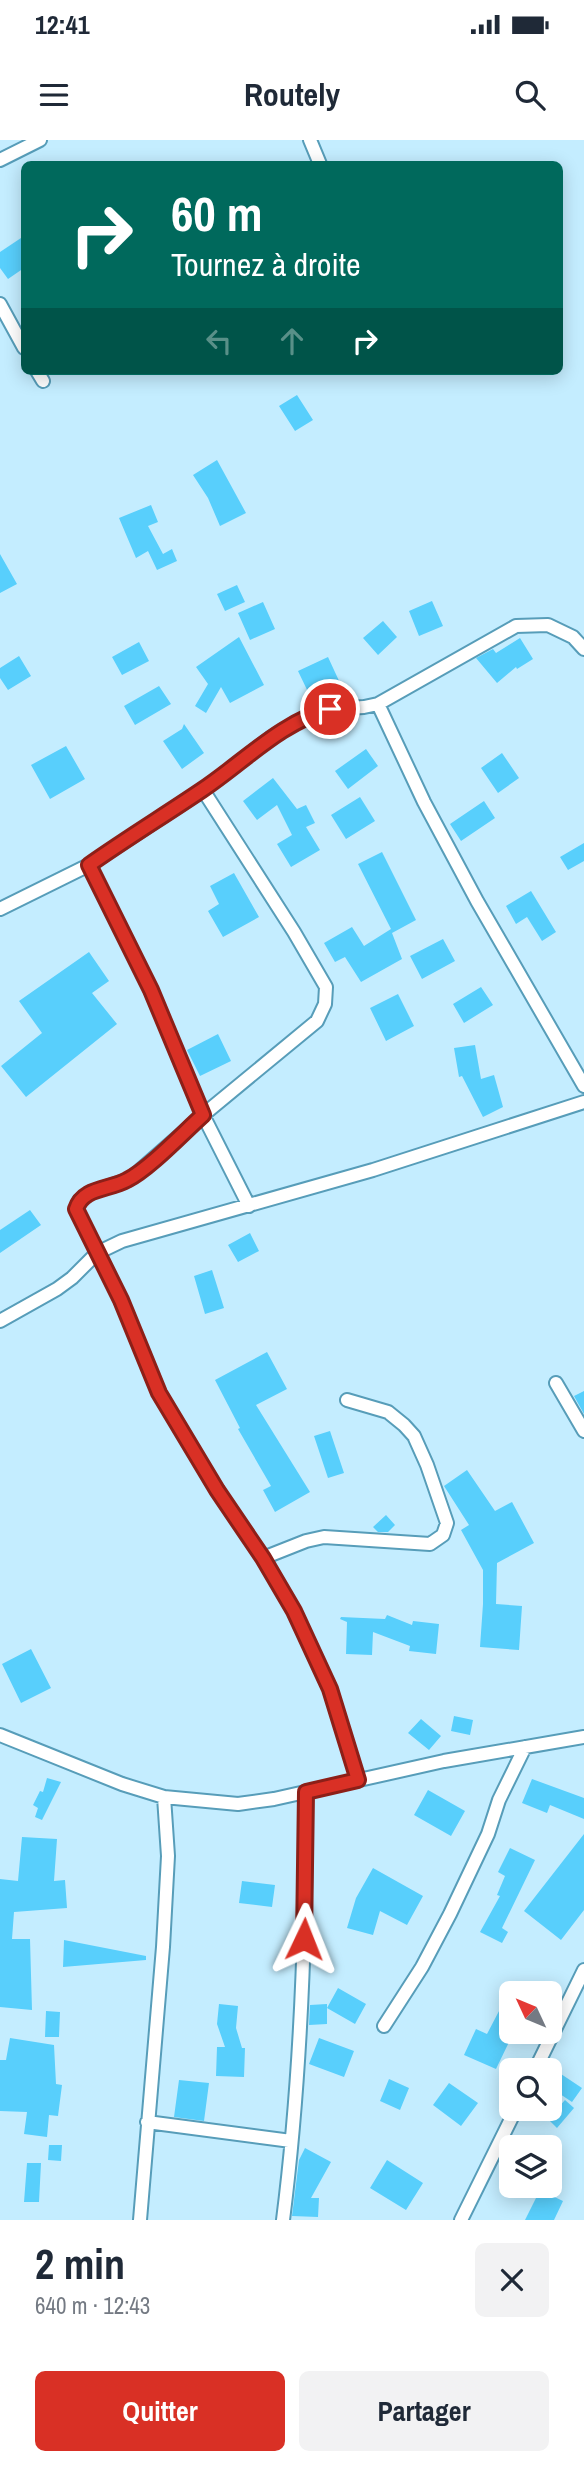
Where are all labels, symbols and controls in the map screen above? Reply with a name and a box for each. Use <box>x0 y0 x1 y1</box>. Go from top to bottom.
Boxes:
text: 12:41 <box>35 7 90 42</box>
text: Routely <box>244 73 340 116</box>
icon: menu <box>35 76 73 114</box>
icon: search <box>511 76 549 114</box>
text: 60 m <box>171 180 263 246</box>
icon: right <box>56 189 147 280</box>
text: Tournez à droite <box>171 243 361 286</box>
icon: left <box>200 322 238 360</box>
icon: ahead <box>273 322 311 360</box>
icon: right <box>346 322 384 360</box>
pin <box>300 679 360 739</box>
icon: arrive <box>311 690 349 728</box>
position arrow <box>267 1902 341 1976</box>
north arrow <box>499 1981 562 2044</box>
map controls <box>499 1981 562 2198</box>
button: search <box>499 2058 562 2121</box>
button: layers <box>499 2135 562 2198</box>
text: 2 min <box>35 2236 125 2292</box>
button: close <box>475 2243 549 2317</box>
text: 640 m · 12:43 <box>35 2290 150 2321</box>
button: Quitter <box>35 2371 285 2451</box>
button: Partager <box>299 2371 549 2451</box>

